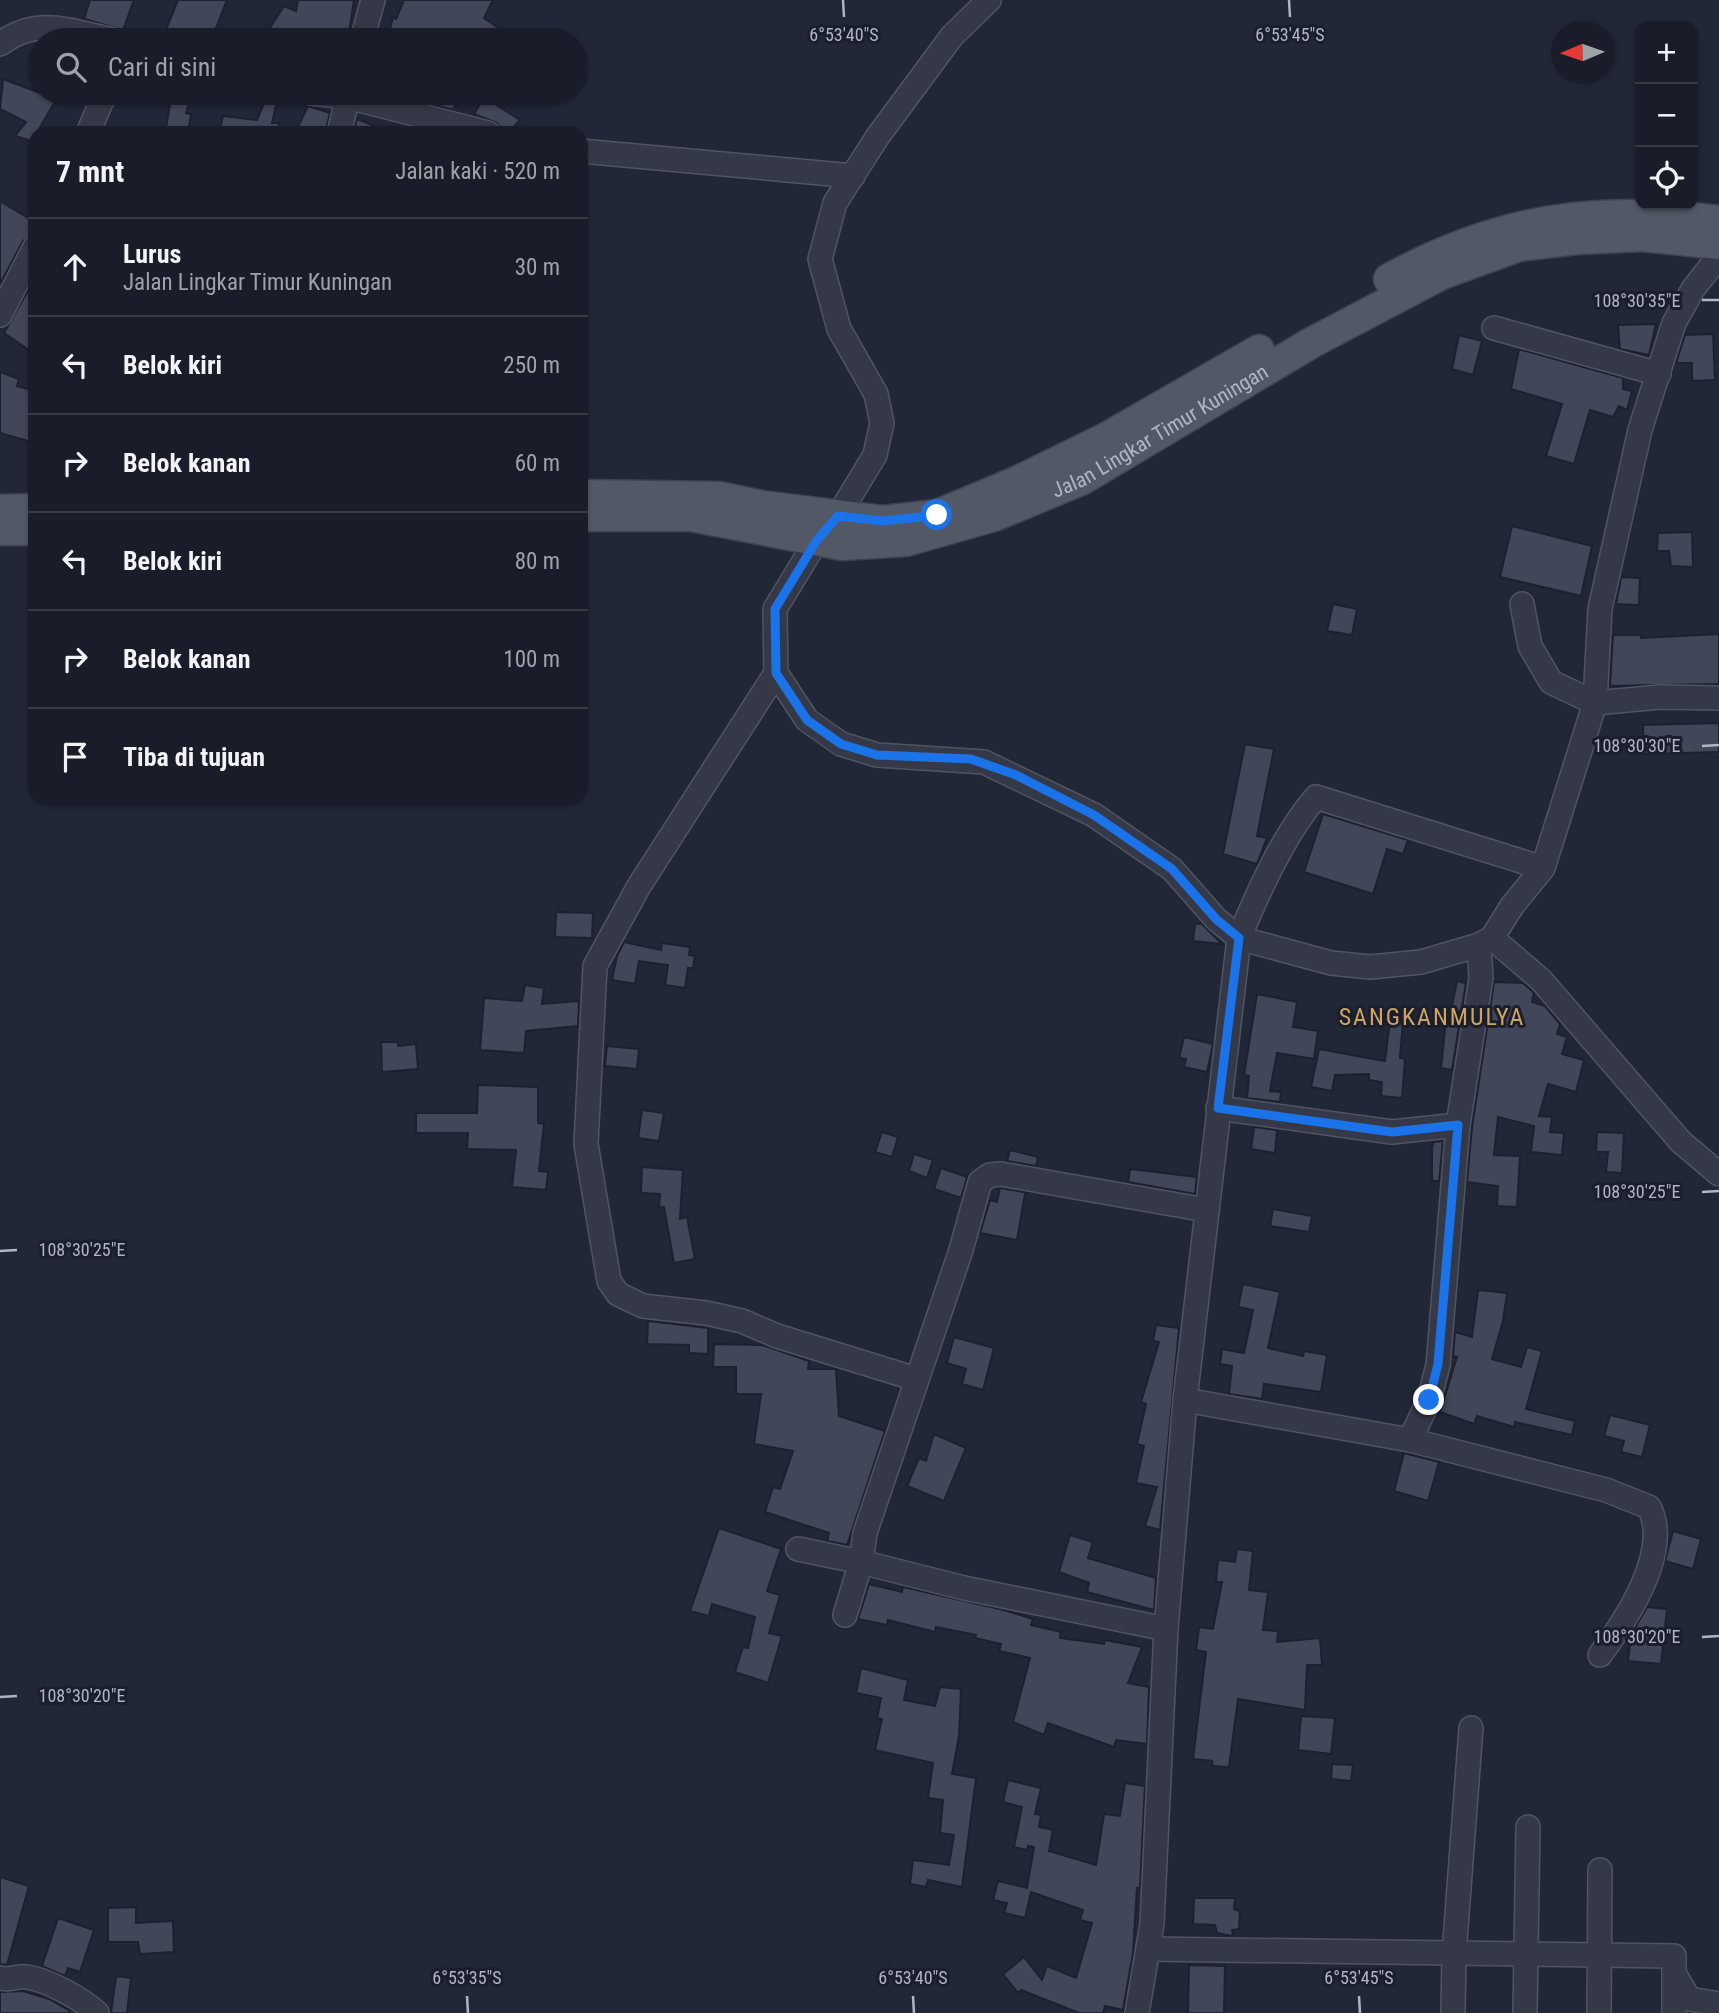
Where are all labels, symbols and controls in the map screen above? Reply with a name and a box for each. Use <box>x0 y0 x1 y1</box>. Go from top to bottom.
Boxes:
north arrow <box>1551 21 1614 84</box>
map controls <box>1635 21 1698 210</box>
button: + <box>1635 21 1698 84</box>
text: 6°53'40"S <box>809 24 879 45</box>
text: 6°53'45"S <box>1255 24 1325 45</box>
search box <box>28 28 588 105</box>
icon: search <box>52 48 90 86</box>
text: Cari di sini <box>108 52 216 82</box>
button: − <box>1635 84 1698 147</box>
button: locate <box>1635 147 1698 210</box>
text: 7 mnt <box>56 154 124 189</box>
text: Jalan kaki · 520 m <box>395 158 560 185</box>
text: Lurus <box>123 239 181 269</box>
icon: ahead <box>56 248 94 286</box>
text: 30 m <box>515 254 560 281</box>
text: Jalan Lingkar Timur Kuningan <box>123 269 392 296</box>
text: 108°30'35"E <box>1594 290 1680 311</box>
icon: left <box>56 346 94 384</box>
text: Belok kiri <box>123 350 222 380</box>
text: 250 m <box>503 352 560 379</box>
street label: Jalan Lingkar Timur Kuningan <box>1048 359 1272 503</box>
icon: right <box>56 444 94 482</box>
text: Belok kanan <box>123 448 250 478</box>
text: 60 m <box>515 450 560 477</box>
route start <box>921 499 952 530</box>
icon: left <box>56 542 94 580</box>
text: Belok kiri <box>123 546 222 576</box>
text: 80 m <box>515 548 560 575</box>
icon: right <box>56 640 94 678</box>
text: Belok kanan <box>123 644 250 674</box>
text: 100 m <box>503 646 560 673</box>
text: 108°30'30"E <box>1594 735 1680 756</box>
icon: arrive <box>56 738 94 776</box>
text: Tiba di tujuan <box>123 742 265 772</box>
district label: SANGKANMULYA <box>1339 1003 1525 1031</box>
text: 108°30'25"E <box>1594 1181 1680 1202</box>
text: 108°30'25"E <box>39 1239 125 1260</box>
route end <box>1413 1384 1444 1415</box>
text: 108°30'20"E <box>1594 1626 1680 1647</box>
text: 108°30'20"E <box>39 1685 125 1706</box>
text: 6°53'35"S <box>432 1967 502 1988</box>
text: 6°53'40"S <box>878 1967 948 1988</box>
text: 6°53'45"S <box>1324 1967 1394 1988</box>

